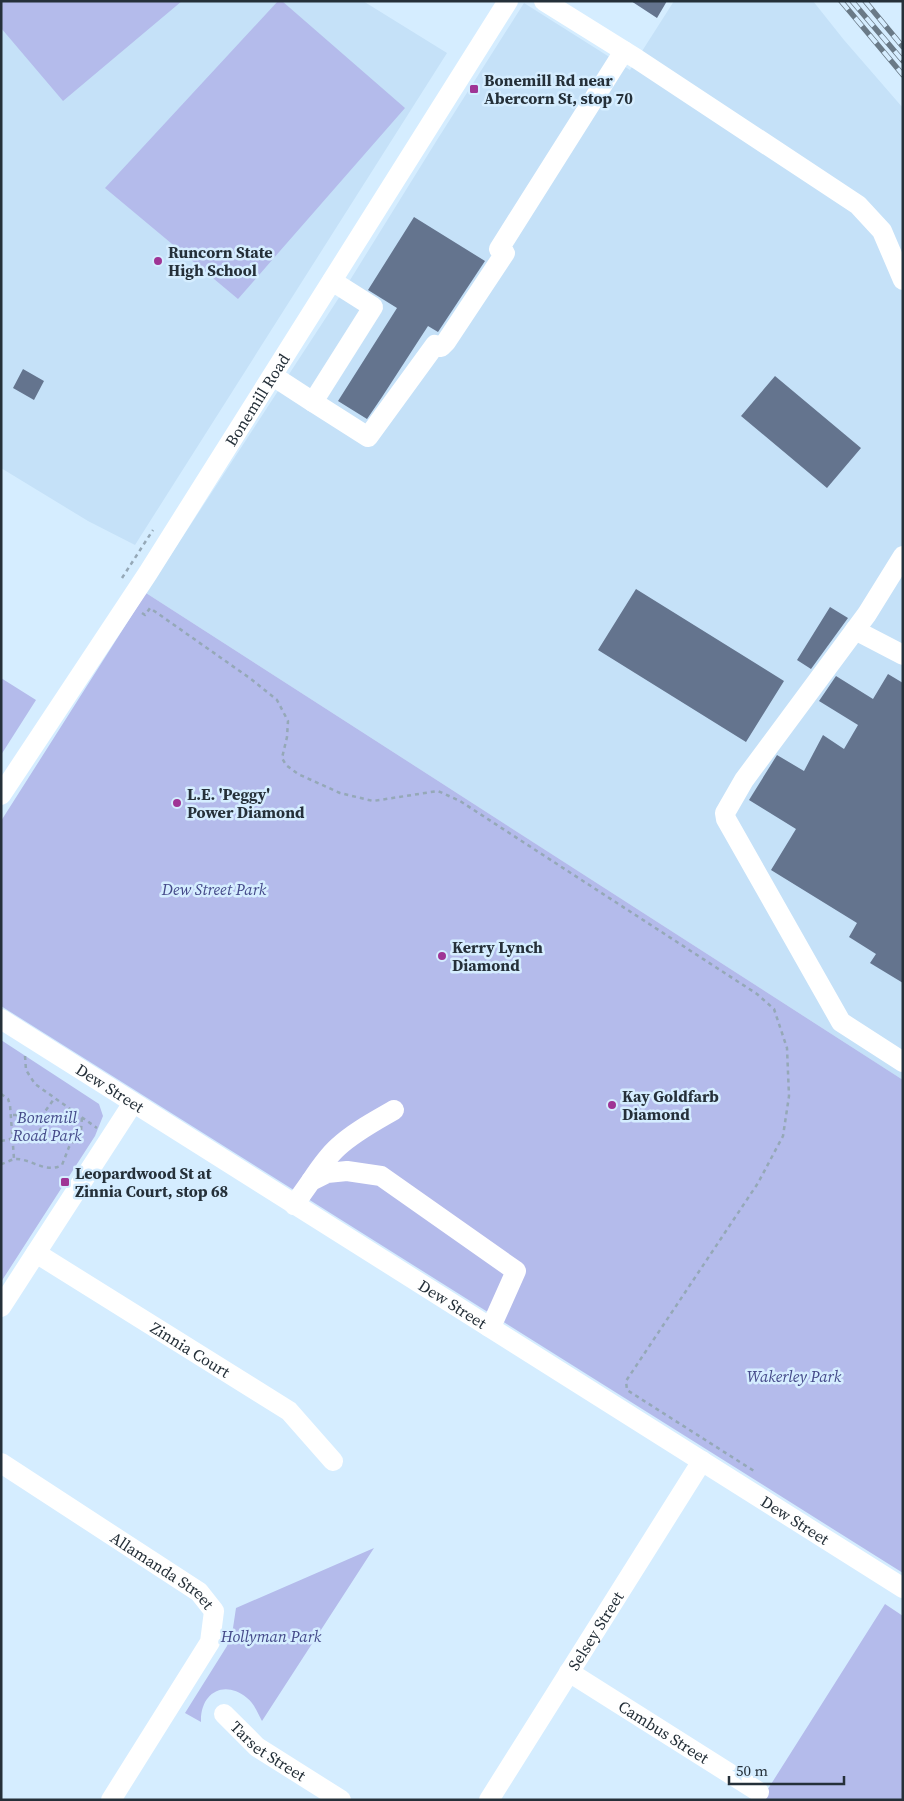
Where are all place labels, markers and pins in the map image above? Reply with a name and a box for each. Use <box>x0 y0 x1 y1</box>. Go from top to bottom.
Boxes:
place label: Bonemill Rd near Abercorn St, stop 70 <box>484 69 633 109</box>
marker: Bonemill Rd near Abercorn St, stop 70 <box>468 83 480 95</box>
place label: Runcorn State High School <box>168 241 273 281</box>
marker: Runcorn State High School <box>152 255 164 267</box>
place label: L.E. 'Peggy' Power Diamond <box>187 783 305 823</box>
marker: L.E. 'Peggy' Power Diamond <box>171 797 183 809</box>
place label: Kerry Lynch Diamond <box>452 936 543 976</box>
marker: Kerry Lynch Diamond <box>436 950 448 962</box>
place label: Kay Goldfarb Diamond <box>622 1085 719 1125</box>
marker: Kay Goldfarb Diamond <box>606 1099 618 1111</box>
place label: Leopardwood St at Zinnia Court, stop 68 <box>75 1162 228 1202</box>
marker: Leopardwood St at Zinnia Court, stop 68 <box>59 1176 71 1188</box>

